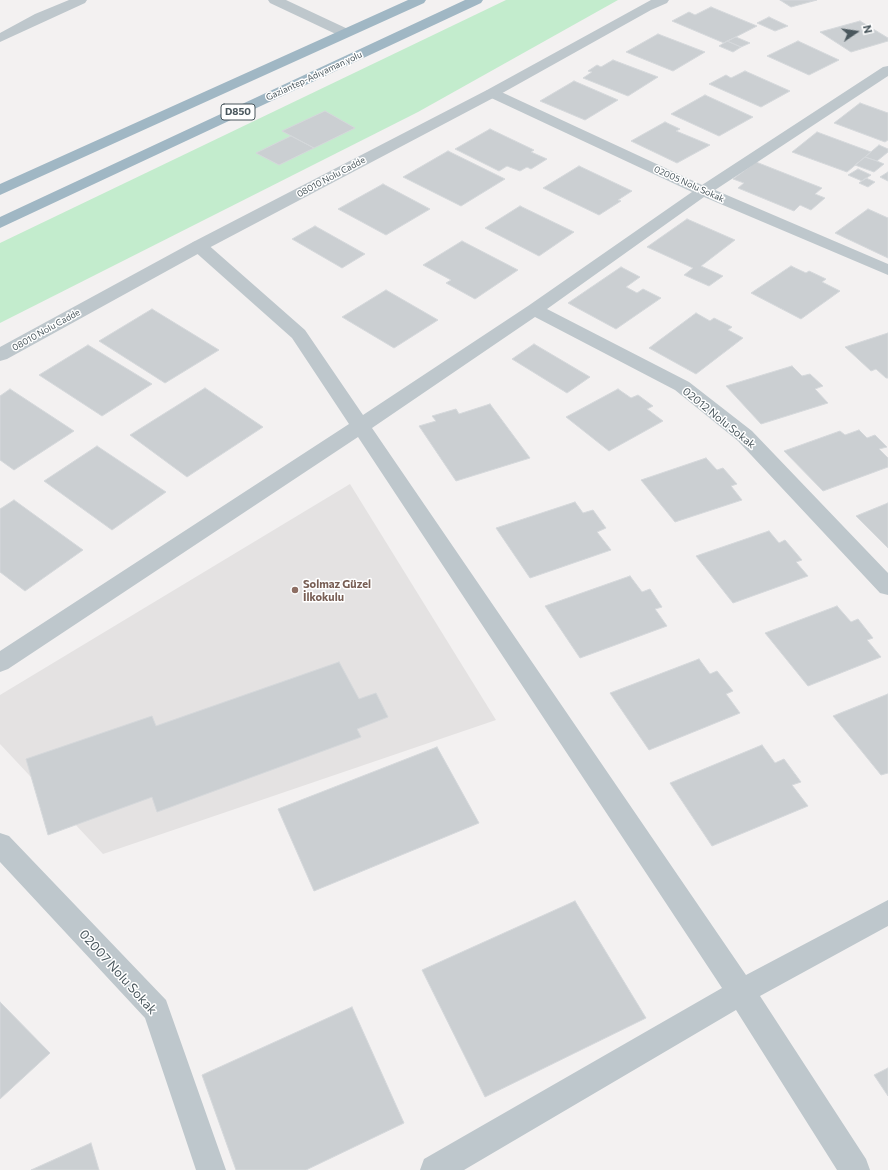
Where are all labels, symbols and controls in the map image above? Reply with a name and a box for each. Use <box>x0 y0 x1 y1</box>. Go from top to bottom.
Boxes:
north arrow <box>836 12 876 52</box>
text: N <box>861 24 875 35</box>
street label: Gaziantep-Adıyaman yolu <box>264 49 364 103</box>
road number: D850 <box>221 104 255 120</box>
street label: 08010 Nolu Cadde <box>295 154 367 200</box>
street label: 02005 Nolu Sokak <box>652 164 726 204</box>
street label: 08010 Nolu Cadde <box>10 307 82 353</box>
street label: 02012 Nolu Sokak <box>680 385 758 451</box>
place label: Solmaz Güzel İlkokulu <box>303 577 371 603</box>
marker: Solmaz Güzel İlkokulu <box>290 585 300 595</box>
street label: 02007 Nolu Sokak <box>76 926 160 1018</box>

